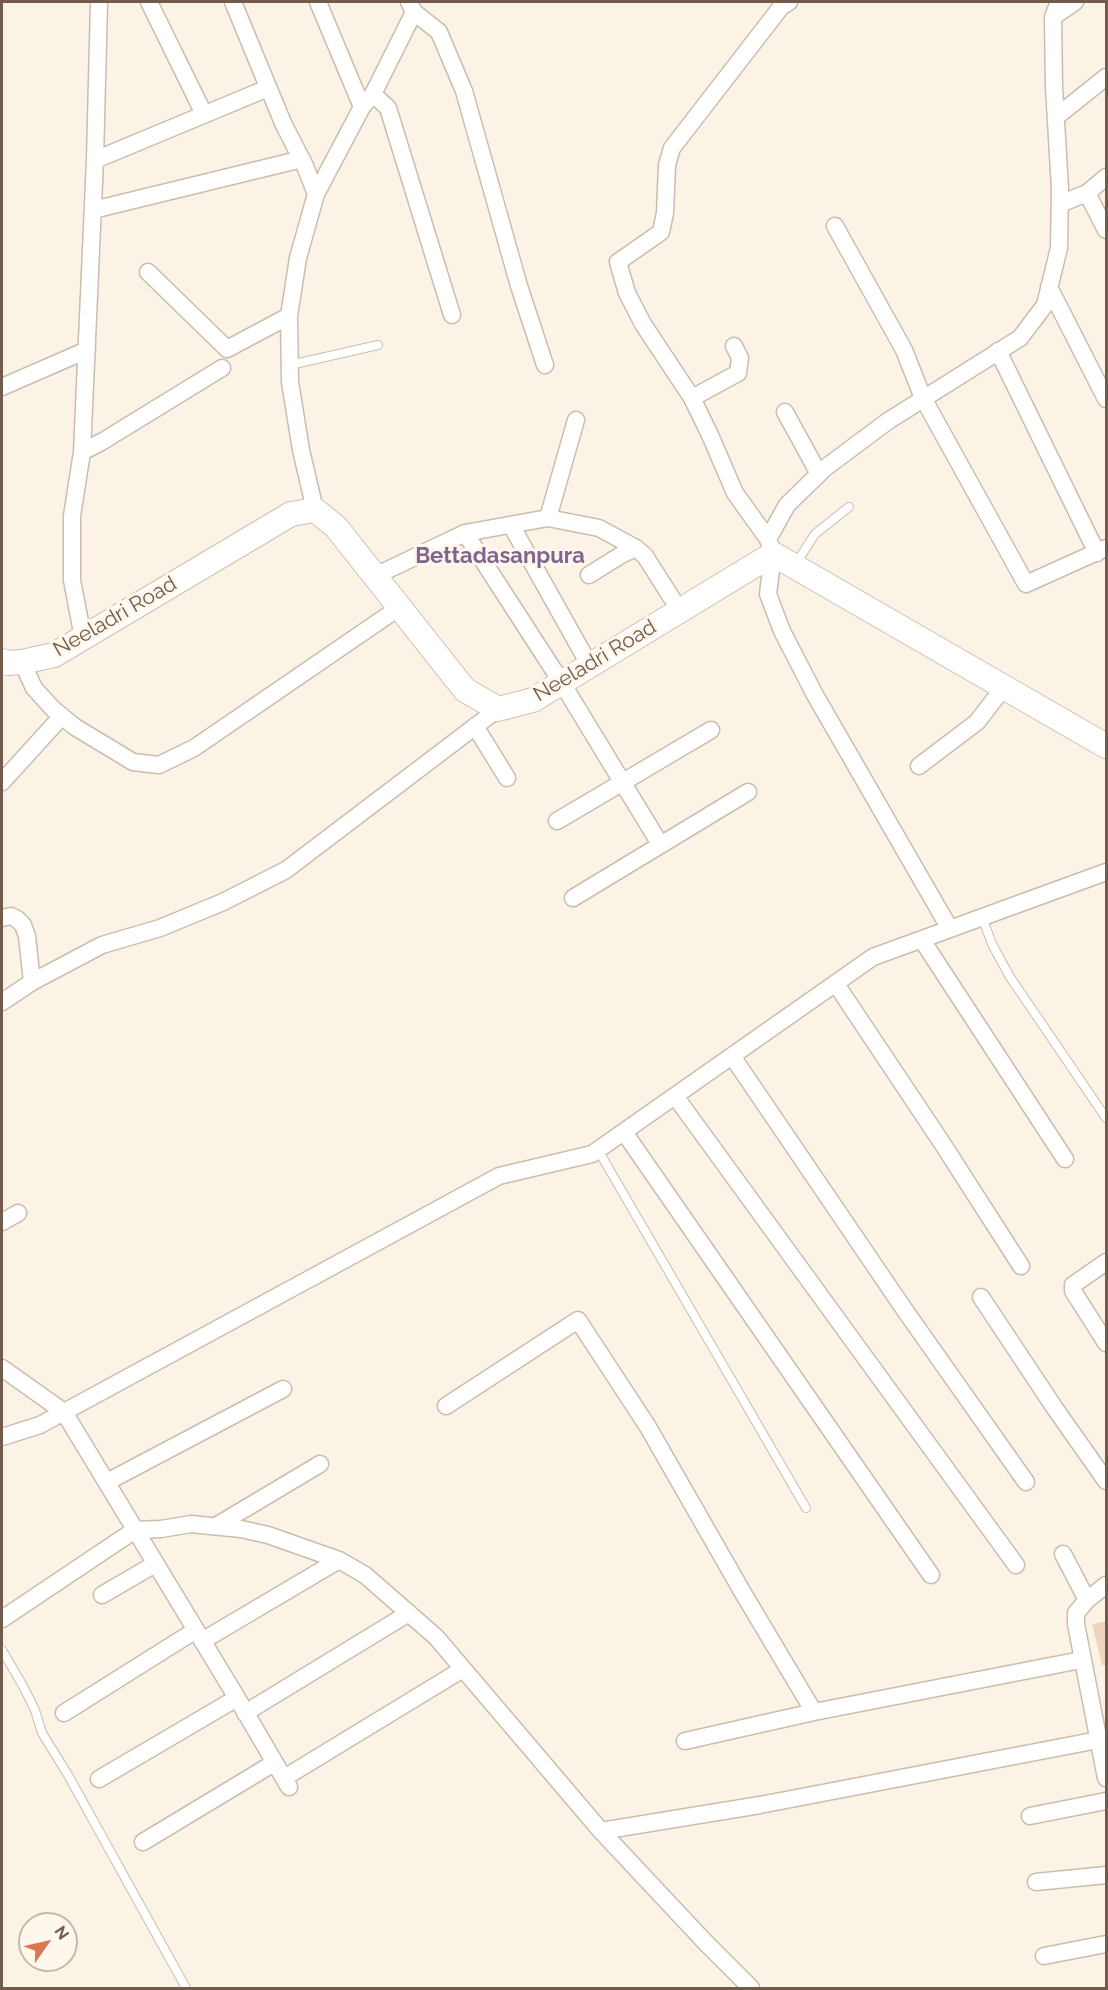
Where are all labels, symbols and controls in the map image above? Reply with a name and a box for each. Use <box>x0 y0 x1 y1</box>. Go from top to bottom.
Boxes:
district label: Bettadasanpura <box>415 543 585 569</box>
street label: Neeladri Road <box>49 571 181 663</box>
street label: Neeladri Road <box>529 615 661 707</box>
north arrow <box>18 1912 78 1972</box>
text: N <box>50 1922 73 1943</box>

